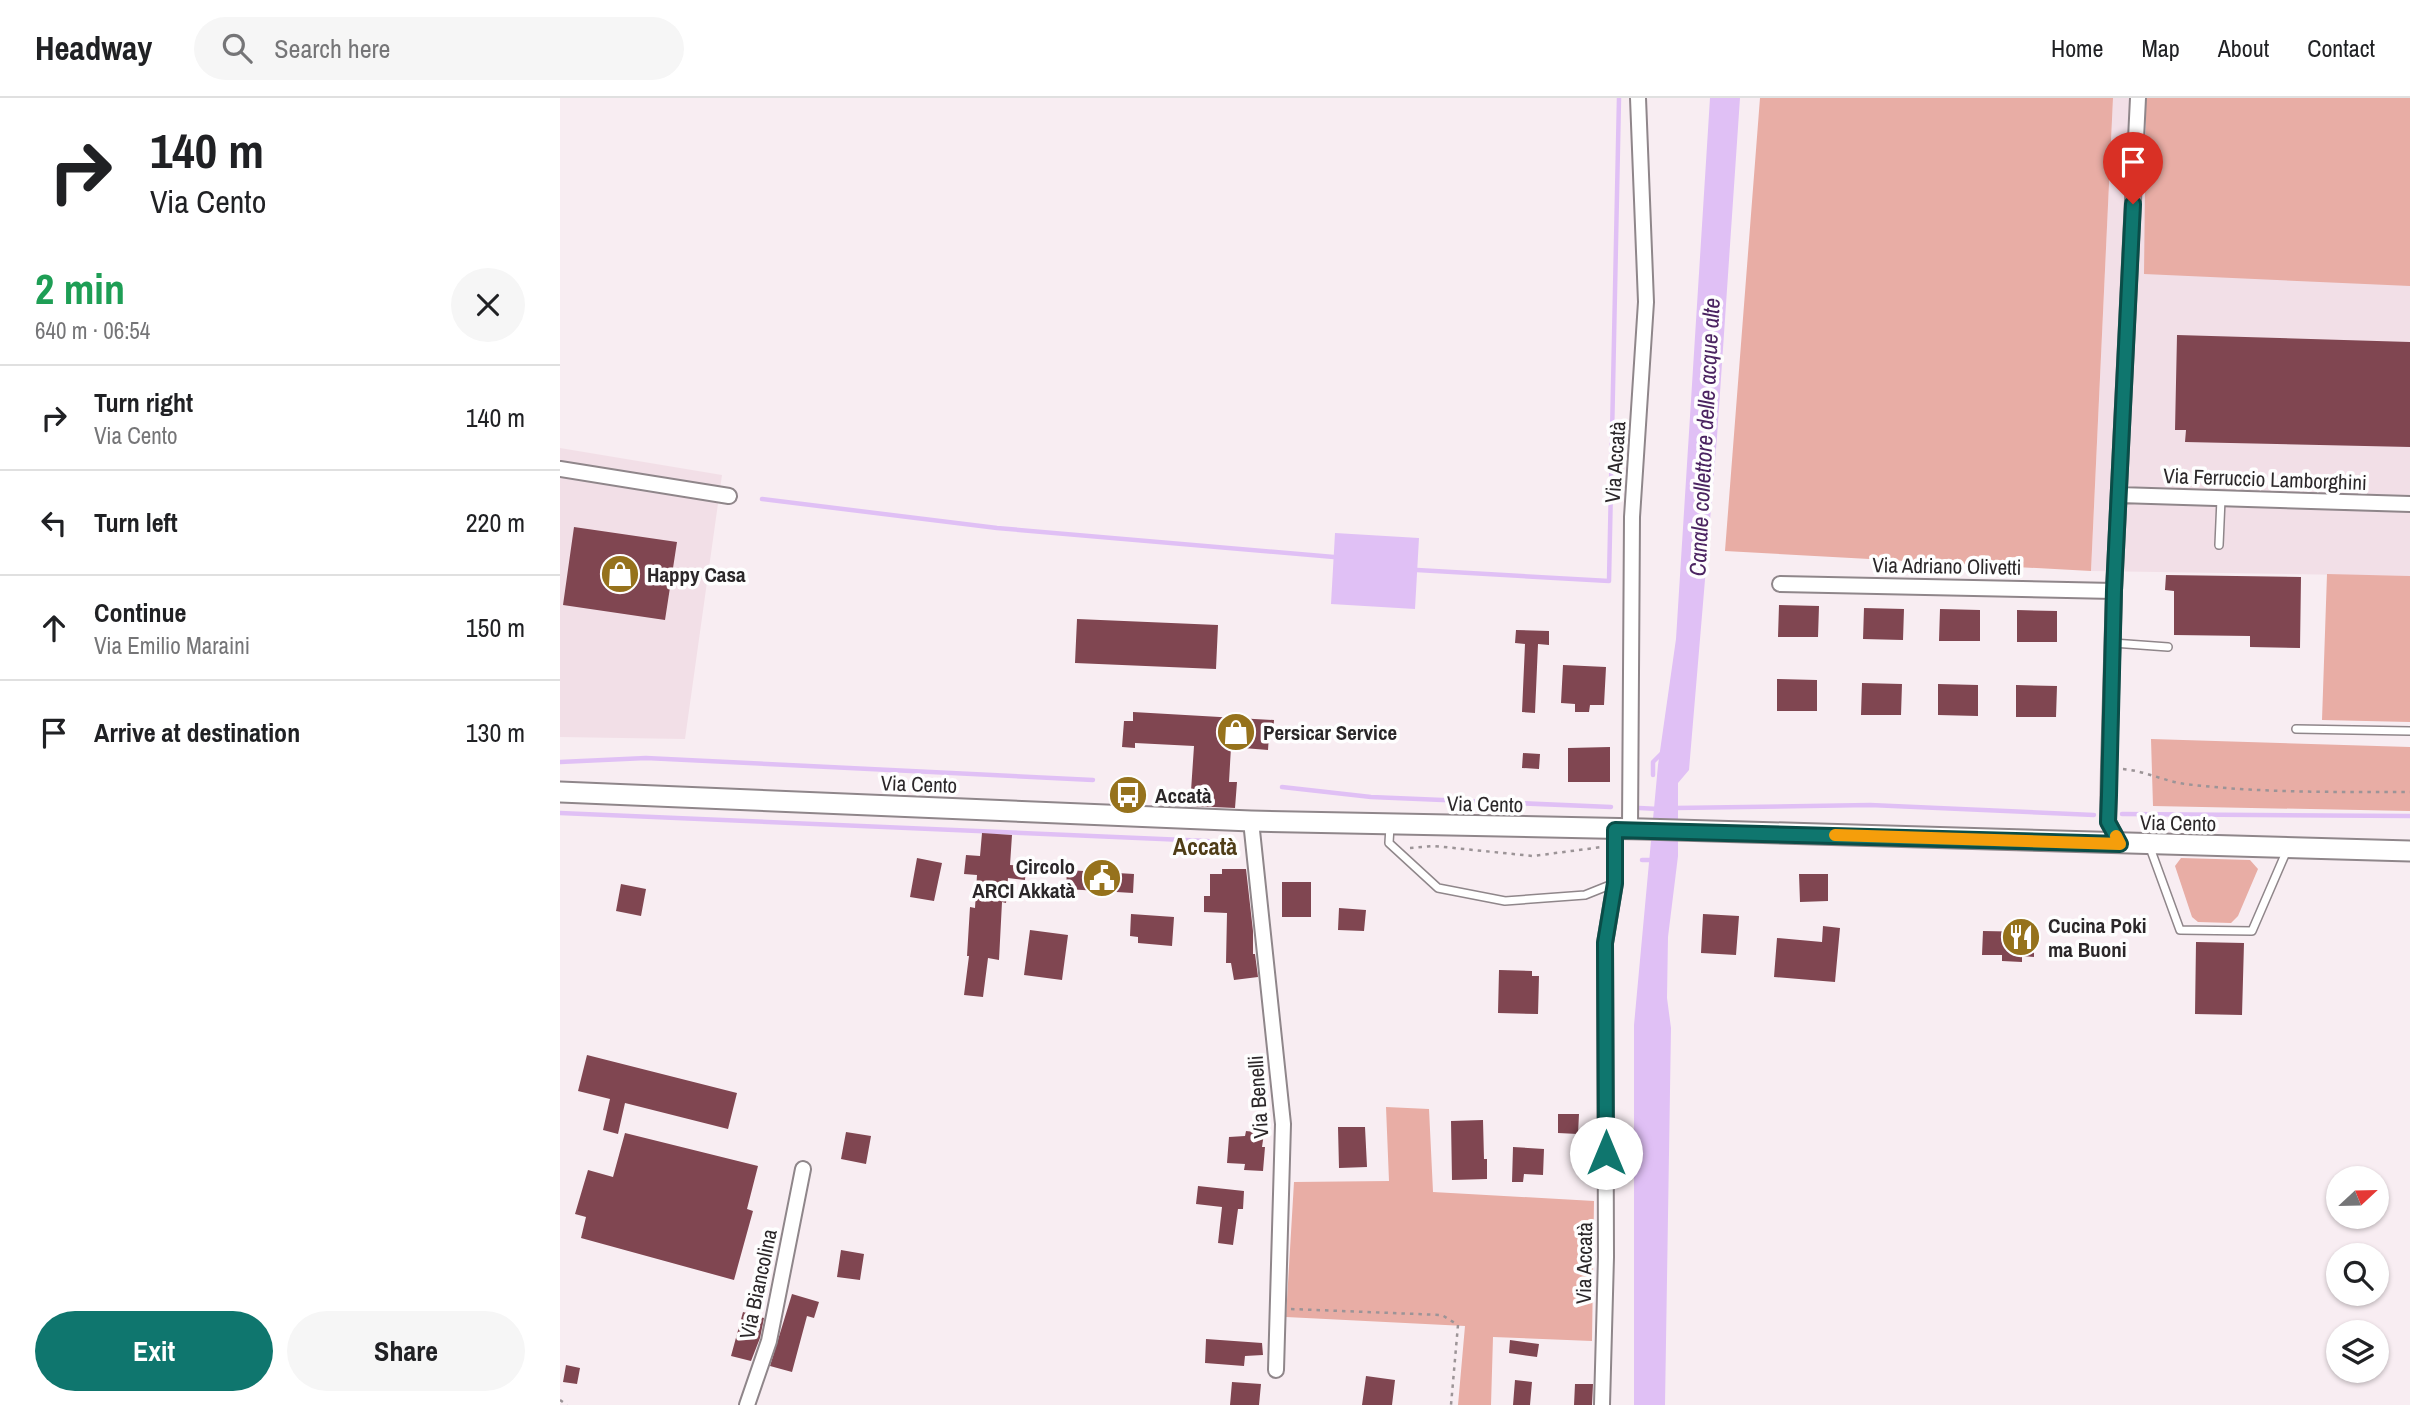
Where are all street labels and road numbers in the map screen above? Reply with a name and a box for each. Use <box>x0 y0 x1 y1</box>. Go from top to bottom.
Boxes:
street label: Via Accatà <box>1598 420 1632 504</box>
street label: Via Ferruccio Lamborghini <box>2163 461 2367 497</box>
street label: Via Adriano Olivetti <box>1872 550 2022 582</box>
street label: Via Cento <box>880 768 958 800</box>
street label: Via Cento <box>1447 789 1523 819</box>
street label: Via Cento <box>2140 808 2216 838</box>
street label: Via Benelli <box>1241 1055 1275 1139</box>
street label: Via Accatà <box>1569 1221 1599 1304</box>
street label: Via Biancolina <box>732 1226 784 1342</box>

